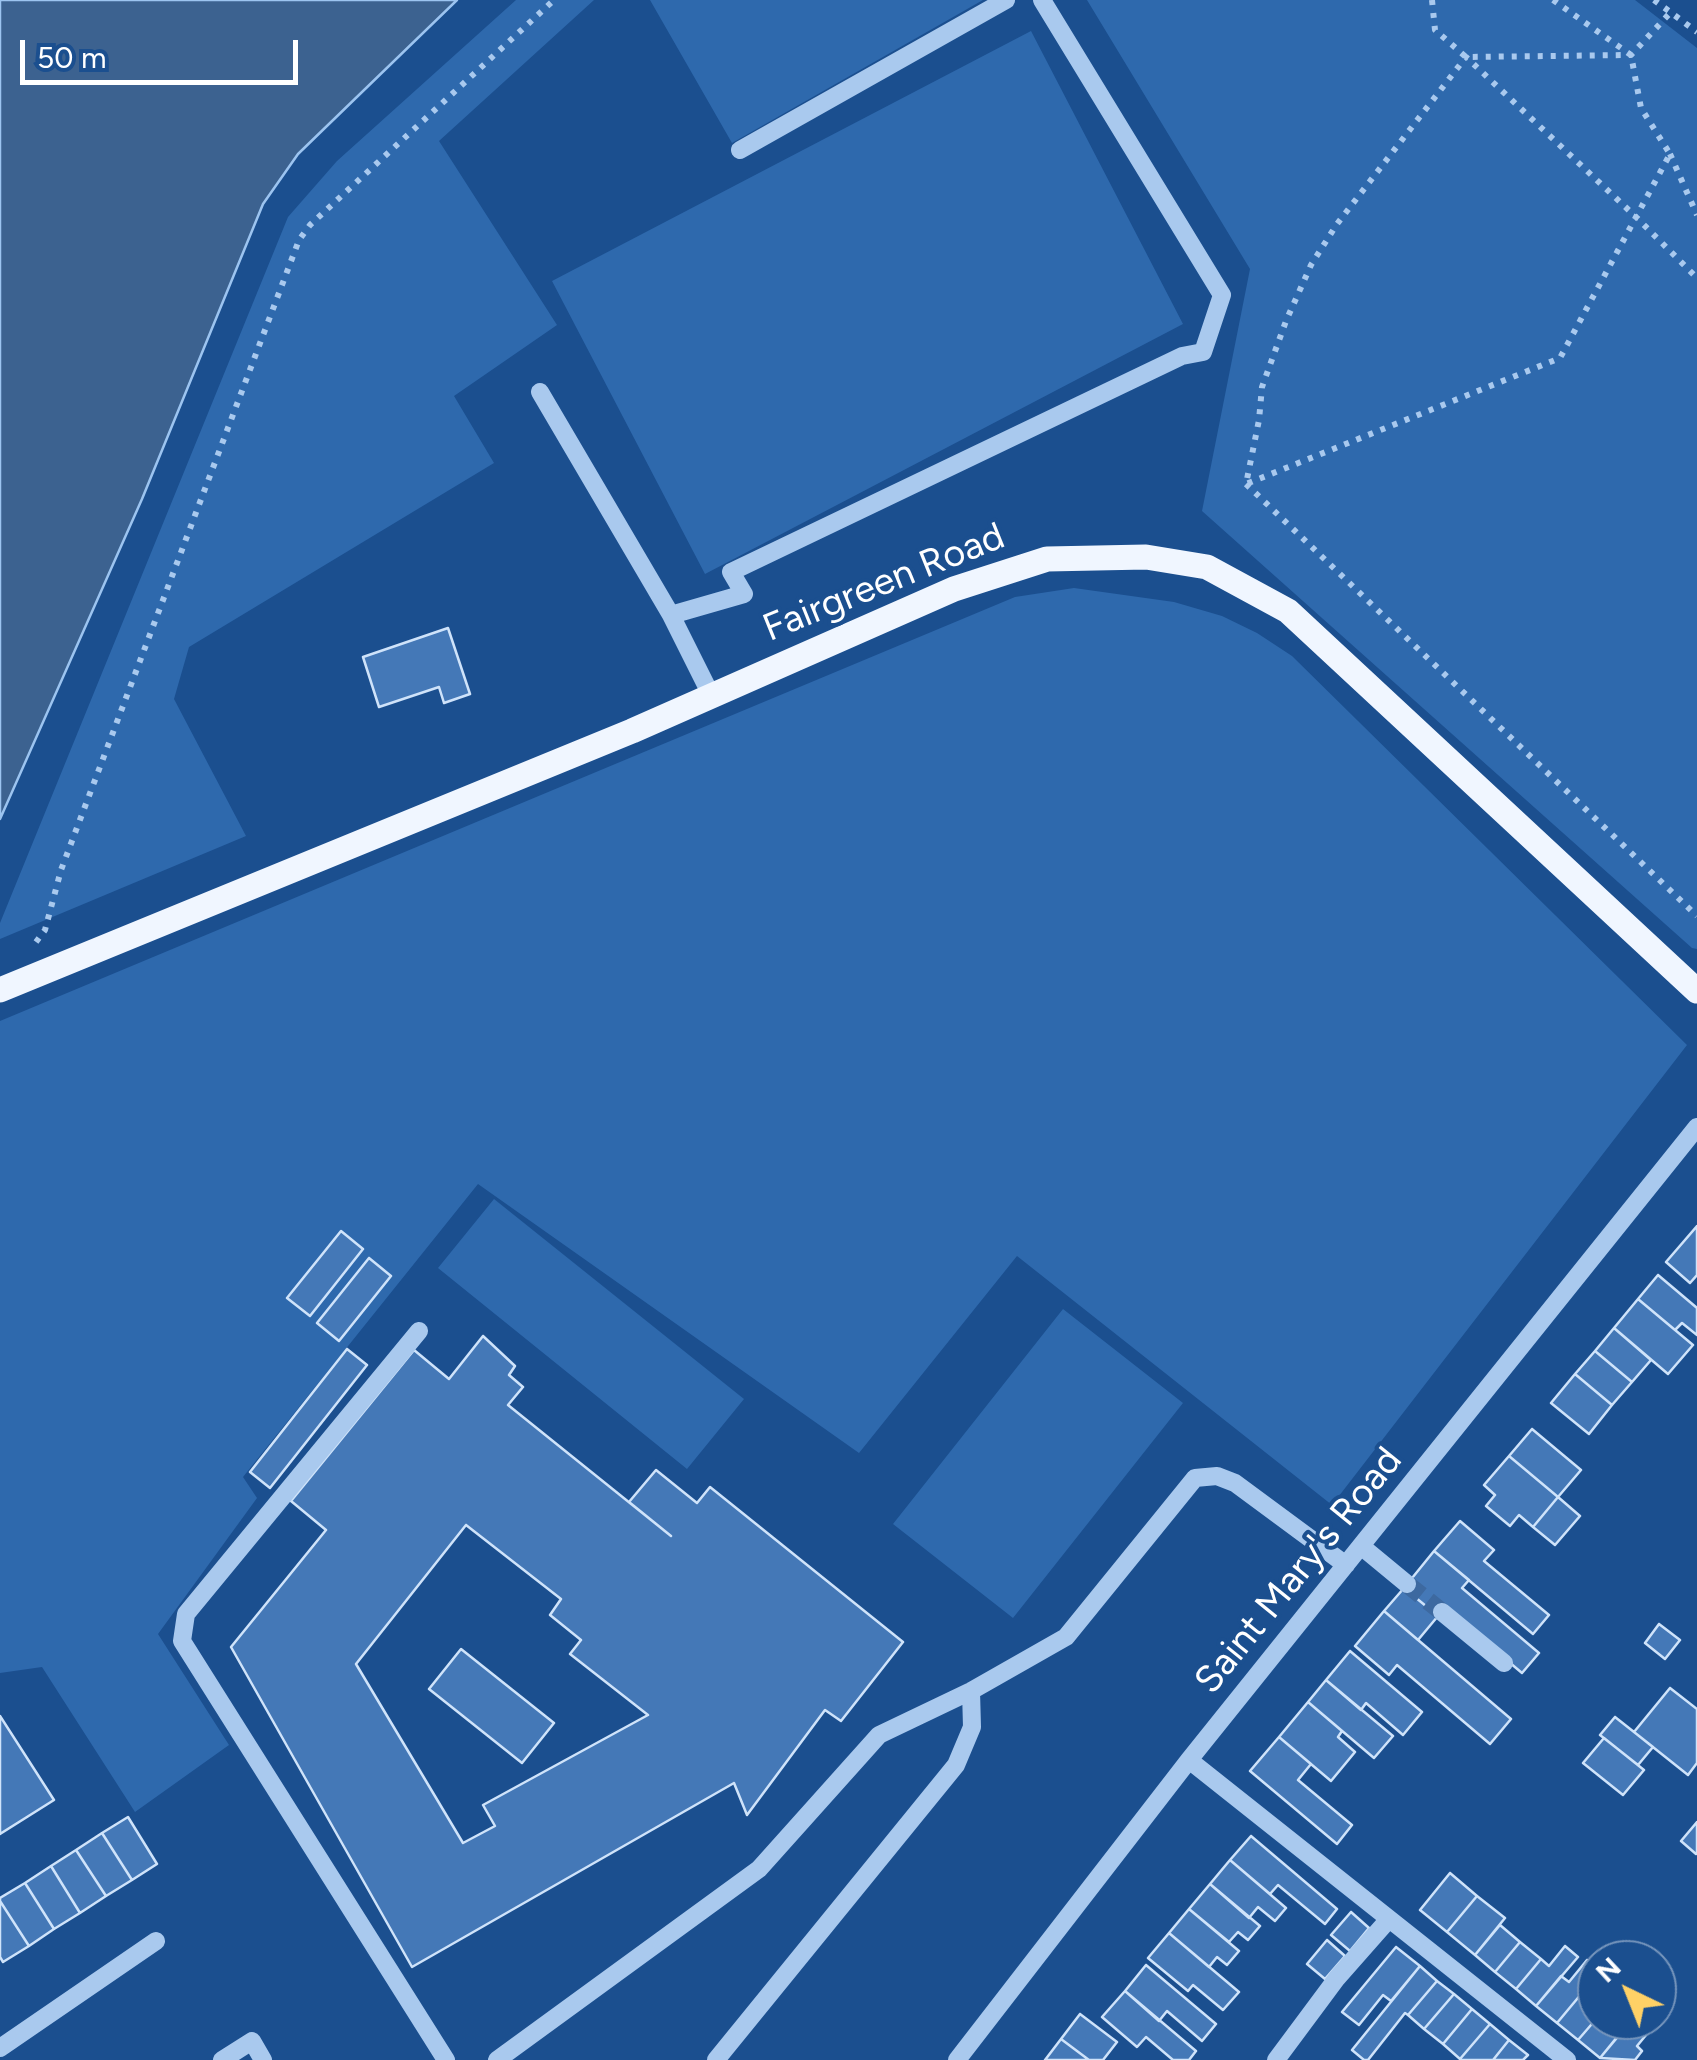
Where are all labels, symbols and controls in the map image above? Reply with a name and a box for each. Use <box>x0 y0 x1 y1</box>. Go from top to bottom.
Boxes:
scale bar <box>25 20 302 82</box>
text: 50 m <box>37 39 106 76</box>
street label: Fairgreen Road <box>757 514 1011 652</box>
street label: Saint Mary's Road <box>1186 1439 1412 1703</box>
north arrow <box>1577 1940 1677 2040</box>
text: N <box>1588 1950 1627 1989</box>

